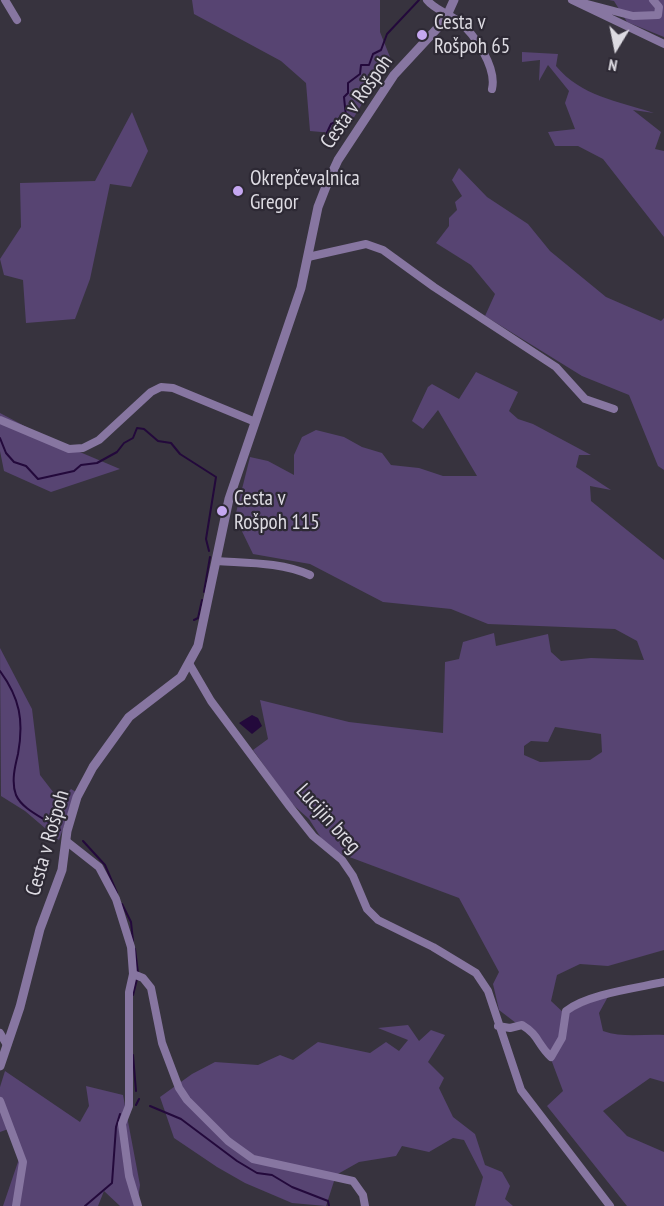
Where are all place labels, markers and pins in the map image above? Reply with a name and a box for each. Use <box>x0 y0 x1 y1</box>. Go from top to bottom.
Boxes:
place label: Cesta v Rošpoh 65 <box>434 10 510 60</box>
marker: Cesta v Rošpoh 65 <box>415 28 429 42</box>
place label: Okrepčevalnica Gregor <box>250 166 360 216</box>
marker: Okrepčevalnica Gregor <box>231 184 245 198</box>
place label: Cesta v Rošpoh 115 <box>234 486 320 536</box>
marker: Cesta v Rošpoh 115 <box>215 504 229 518</box>

